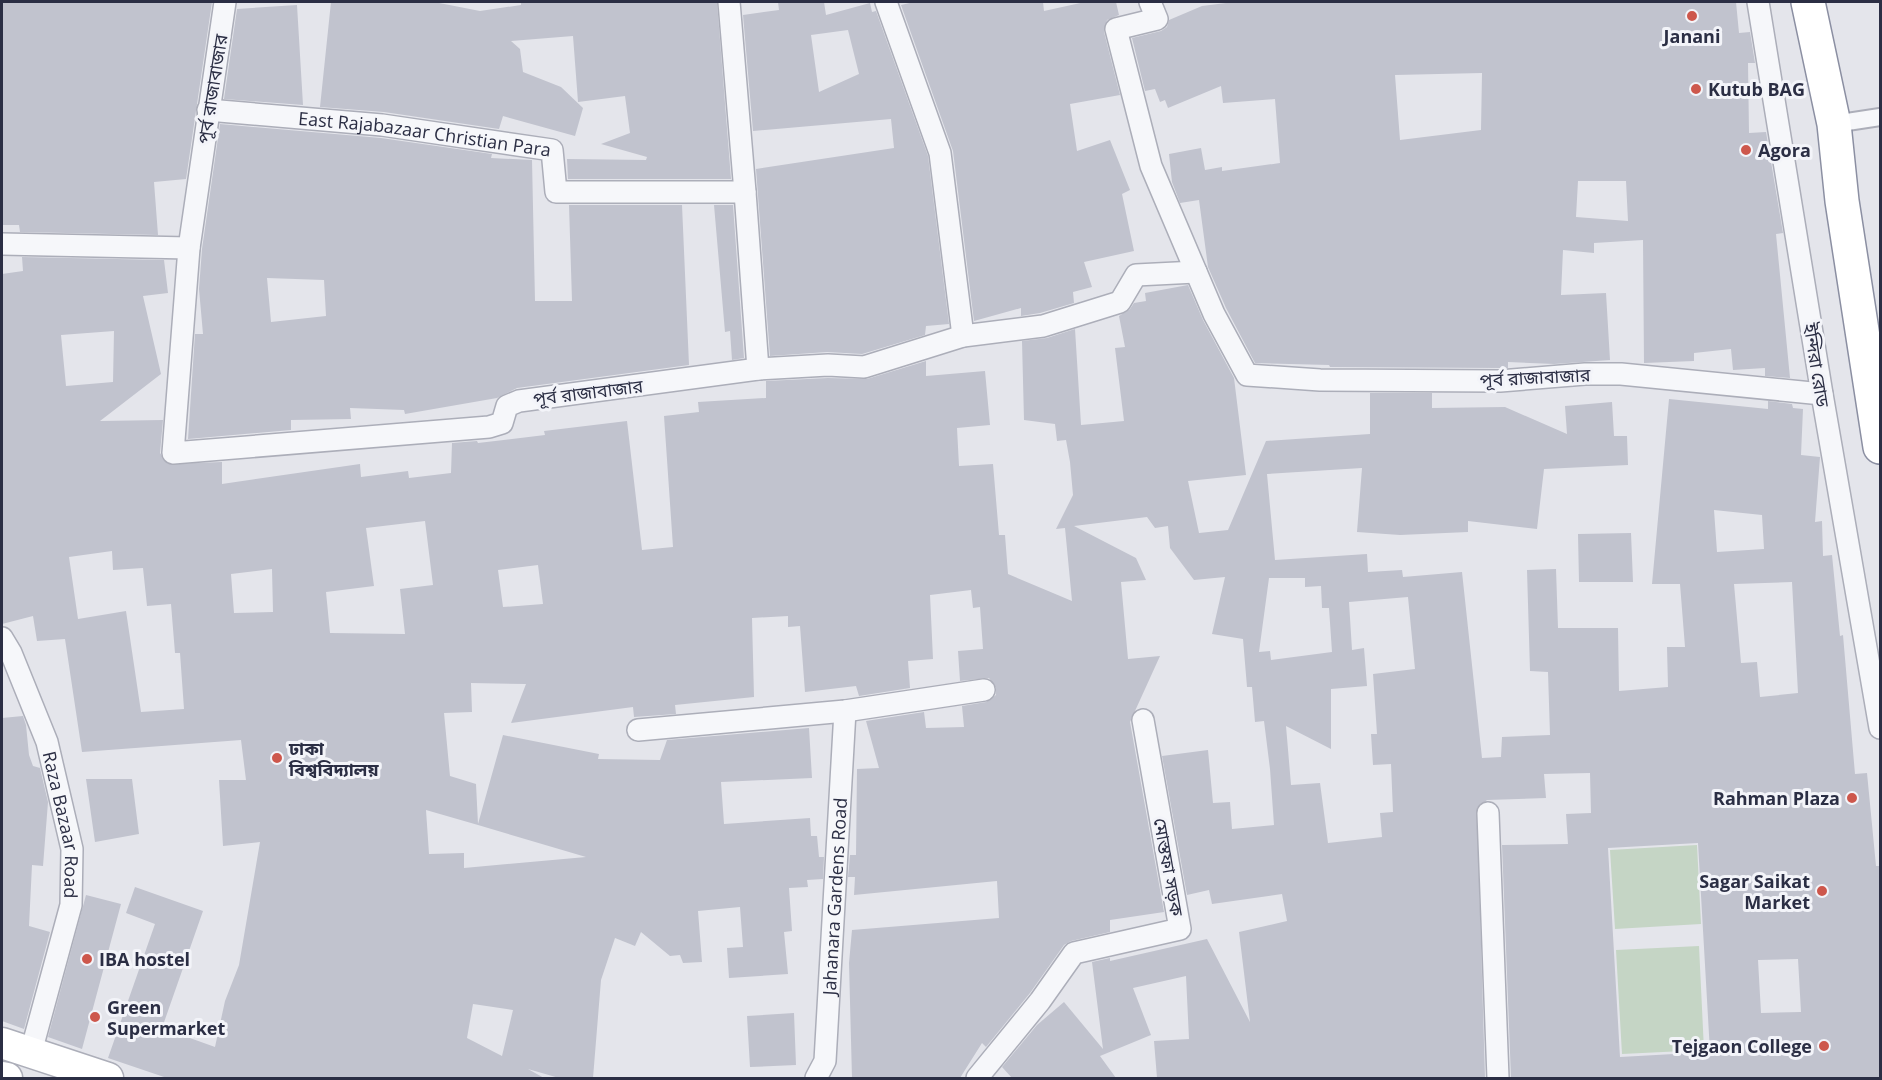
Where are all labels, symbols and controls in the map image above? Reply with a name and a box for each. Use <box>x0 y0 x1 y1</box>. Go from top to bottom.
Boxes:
marker: Janani <box>1685 9 1699 23</box>
place label: Janani <box>1662 24 1720 48</box>
street label: পূর্ব রাজাবাজার <box>191 32 233 146</box>
place label: Kutub BAG <box>1708 77 1805 101</box>
marker: Kutub BAG <box>1689 82 1703 96</box>
street label: East Rajabazaar Christian Para <box>297 106 553 162</box>
place label: Agora <box>1758 138 1811 162</box>
marker: Agora <box>1739 143 1753 157</box>
street label: ইন্দিরা রোড <box>1798 320 1836 409</box>
street label: পূর্ব রাজাবাজার <box>1479 362 1591 392</box>
street label: পূর্ব রাজাবাজার <box>532 373 645 411</box>
place label: ঢাকা বিশ্ববিদ্যালয় <box>288 736 379 781</box>
street label: Raza Bazaar Road <box>38 749 84 899</box>
marker: ঢাকা বিশ্ববিদ্যালয় <box>270 751 284 765</box>
place label: Rahman Plaza <box>1713 786 1840 810</box>
marker: Rahman Plaza <box>1845 791 1859 805</box>
street label: Jahanara Gardens Road <box>817 797 852 998</box>
street label: মোস্তফা সড়ক <box>1149 816 1190 918</box>
place label: Sagar Saikat Market <box>1699 869 1810 914</box>
marker: Sagar Saikat Market <box>1815 884 1829 898</box>
place label: IBA hostel <box>99 947 190 971</box>
marker: IBA hostel <box>80 952 94 966</box>
place label: Green Supermarket <box>107 995 225 1040</box>
marker: Green Supermarket <box>88 1010 102 1024</box>
place label: Tejgaon College <box>1672 1034 1812 1058</box>
marker: Tejgaon College <box>1817 1039 1831 1053</box>

